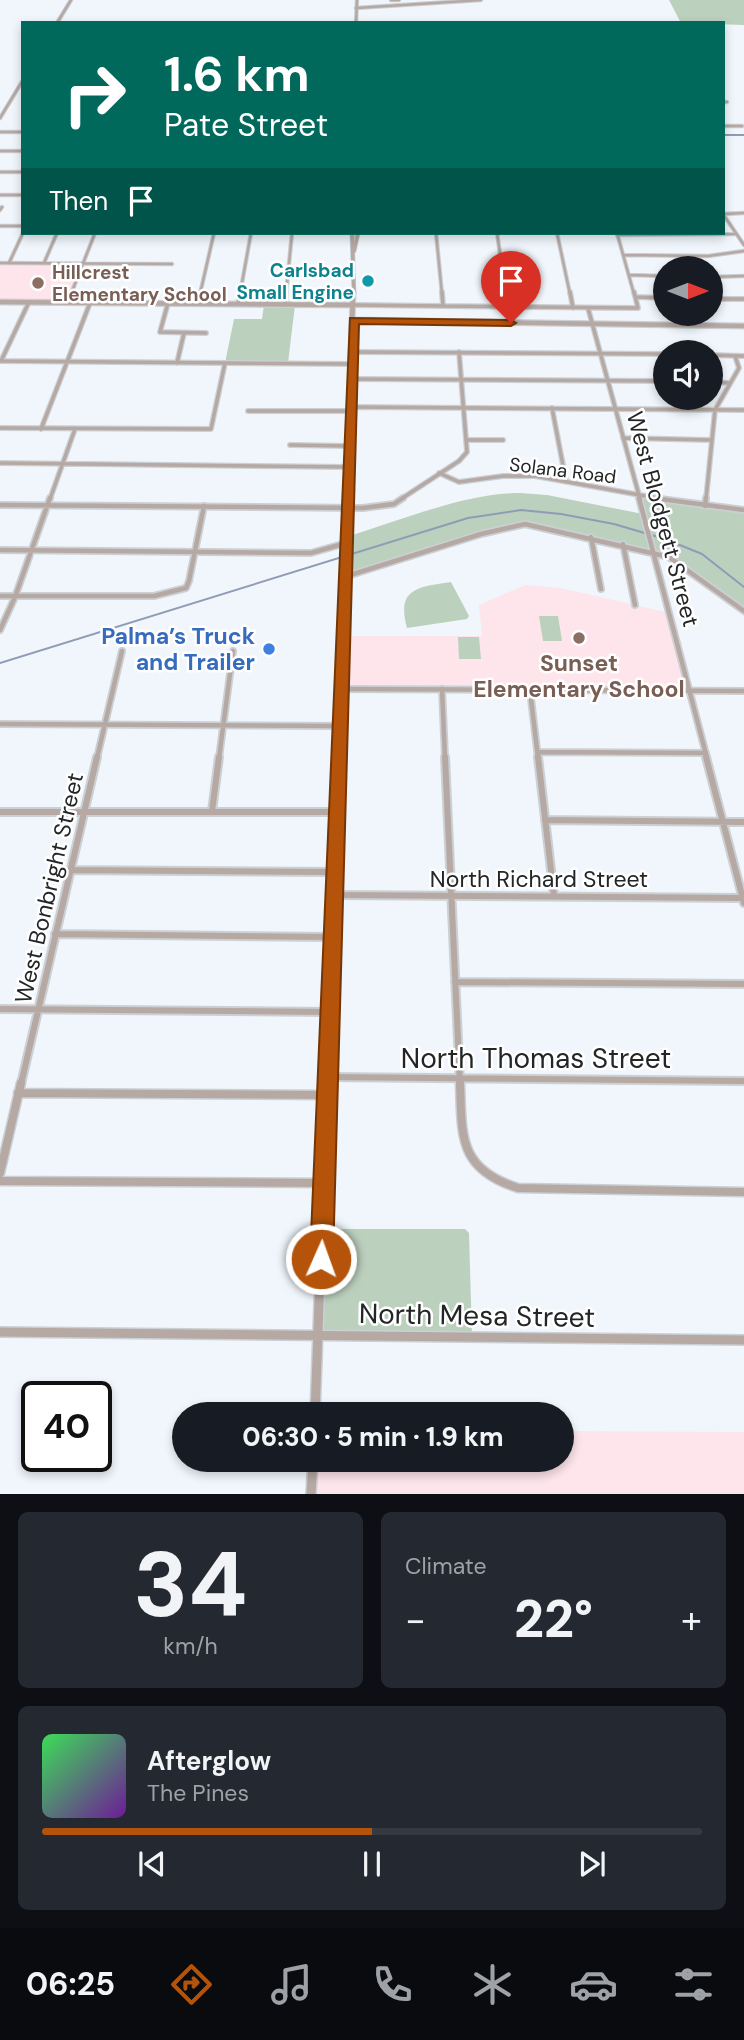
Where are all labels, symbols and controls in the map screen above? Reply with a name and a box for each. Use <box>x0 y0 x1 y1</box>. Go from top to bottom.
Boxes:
text: 1.6 km <box>164 42 310 106</box>
icon: right <box>49 49 140 140</box>
text: Pate Street <box>164 104 328 146</box>
icon: arrive <box>122 182 160 220</box>
text: Then <box>49 184 108 218</box>
pin <box>481 251 541 323</box>
north arrow <box>653 256 723 326</box>
map controls <box>653 256 723 410</box>
place label: Carlsbad Small Engine <box>236 258 354 305</box>
place label: Hillcrest Elementary School <box>52 260 227 307</box>
icon: arrive <box>492 262 530 300</box>
marker: Carlsbad Small Engine <box>360 273 376 289</box>
marker: Hillcrest Elementary School <box>30 275 46 291</box>
button: sound <box>653 340 723 410</box>
street label: West Blodgett Street <box>620 408 706 630</box>
street label: Solana Road <box>508 452 618 489</box>
place label: Palma’s Truck and Trailer <box>101 621 255 677</box>
marker: Sunset Elementary School <box>571 630 587 646</box>
marker: Palma’s Truck and Trailer <box>261 641 277 657</box>
place label: Sunset Elementary School <box>473 648 685 704</box>
street label: West Bonbright Street <box>8 770 90 1006</box>
street label: North Richard Street <box>430 864 648 894</box>
street label: North Thomas Street <box>401 1040 671 1077</box>
position arrow <box>284 1222 358 1296</box>
street label: North Mesa Street <box>358 1295 595 1336</box>
speed limit sign: 40 <box>21 1381 112 1472</box>
text: 06:30 · 5 min · 1.9 km <box>242 1420 504 1454</box>
text: 34 <box>133 1526 248 1644</box>
text: Climate <box>405 1551 487 1581</box>
text: 22° <box>514 1585 593 1653</box>
text: − <box>405 1595 426 1645</box>
text: + <box>681 1595 702 1645</box>
text: km/h <box>163 1631 218 1661</box>
text: Afterglow <box>147 1744 271 1778</box>
text: The Pines <box>147 1778 249 1808</box>
icon: previous <box>133 1845 171 1883</box>
icon: pause <box>353 1845 391 1883</box>
icon: next <box>573 1845 611 1883</box>
icon: directions <box>167 1960 216 2009</box>
icon: music <box>267 1960 316 2009</box>
icon: phone <box>368 1960 417 2009</box>
icon: climate <box>468 1960 517 2009</box>
icon: car <box>569 1960 618 2009</box>
icon: filters <box>669 1960 718 2009</box>
text: 06:25 <box>26 1963 115 2005</box>

